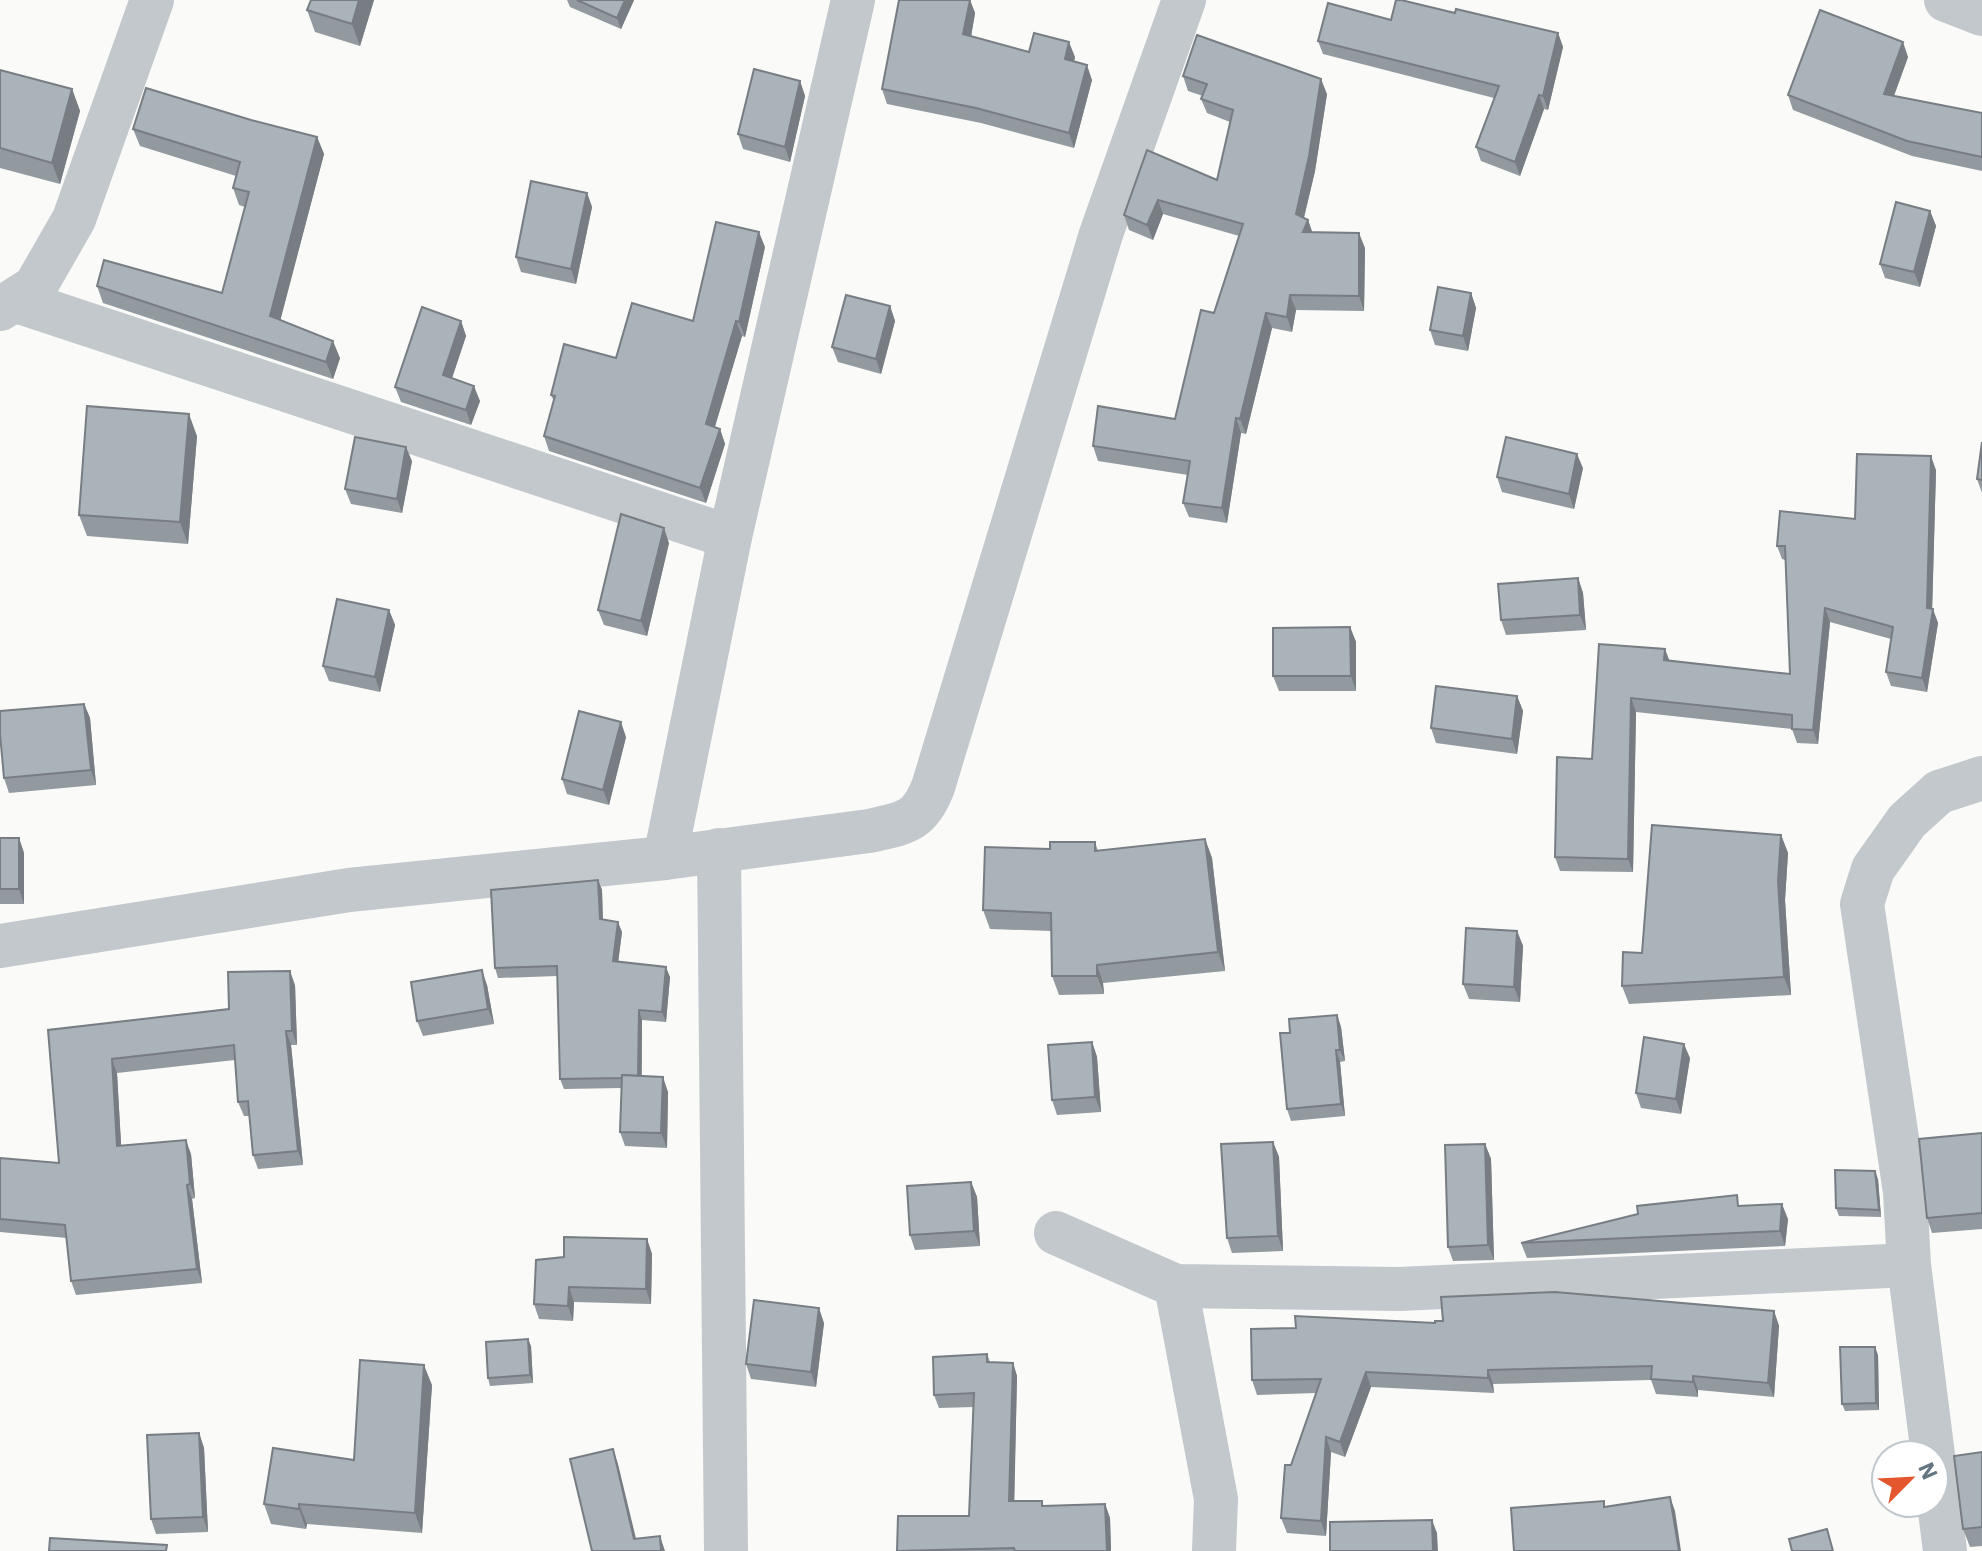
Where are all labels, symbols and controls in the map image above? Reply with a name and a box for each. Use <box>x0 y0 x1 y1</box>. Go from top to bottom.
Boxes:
north arrow <box>1870 1439 1950 1519</box>
text: N <box>1912 1457 1945 1484</box>

